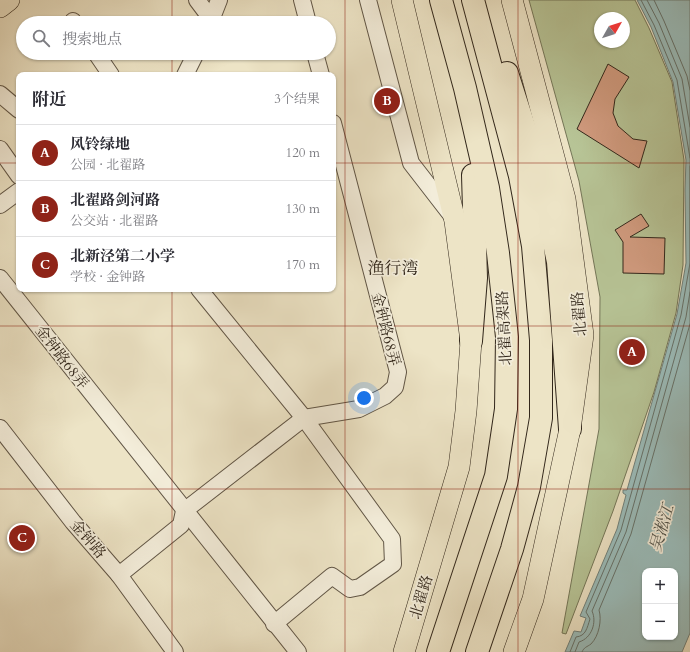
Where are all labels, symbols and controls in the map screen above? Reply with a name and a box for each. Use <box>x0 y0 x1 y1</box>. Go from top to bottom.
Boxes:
north arrow <box>594 12 630 48</box>
search box <box>16 16 336 60</box>
icon: search <box>30 27 52 49</box>
text: 搜索地点 <box>62 29 122 49</box>
pin: B <box>374 86 400 116</box>
text: 附近 <box>32 88 66 111</box>
text: 3个结果 <box>274 90 320 108</box>
text: 风铃绿地 <box>70 134 130 154</box>
text: A <box>40 144 50 162</box>
text: 120 m <box>286 144 320 162</box>
text: 公园 · 北翟路 <box>70 156 145 174</box>
text: 北翟路剑河路 <box>70 190 160 210</box>
text: B <box>40 200 50 218</box>
text: 130 m <box>286 200 320 218</box>
text: 公交站 · 北翟路 <box>70 212 158 230</box>
text: 北新泾第二小学 <box>70 246 175 266</box>
text: C <box>40 256 50 274</box>
text: 170 m <box>286 256 320 274</box>
district label: 渔行湾 <box>368 257 419 280</box>
text: 学校 · 金钟路 <box>70 268 145 286</box>
street label: 金钟路68弄 <box>367 290 405 368</box>
street label: 北翟高架路 <box>492 290 516 366</box>
street label: 北翟路 <box>567 291 591 337</box>
street label: 金钟路68弄 <box>31 321 93 393</box>
pin: A <box>619 337 645 367</box>
your location <box>354 388 374 408</box>
water label: 吴淞江 <box>644 500 680 554</box>
street label: 金钟路 <box>66 515 110 563</box>
pin: C <box>9 523 35 553</box>
map controls <box>642 568 678 640</box>
button: + <box>642 568 678 604</box>
street label: 北翟路 <box>405 573 437 621</box>
button: − <box>642 604 678 640</box>

